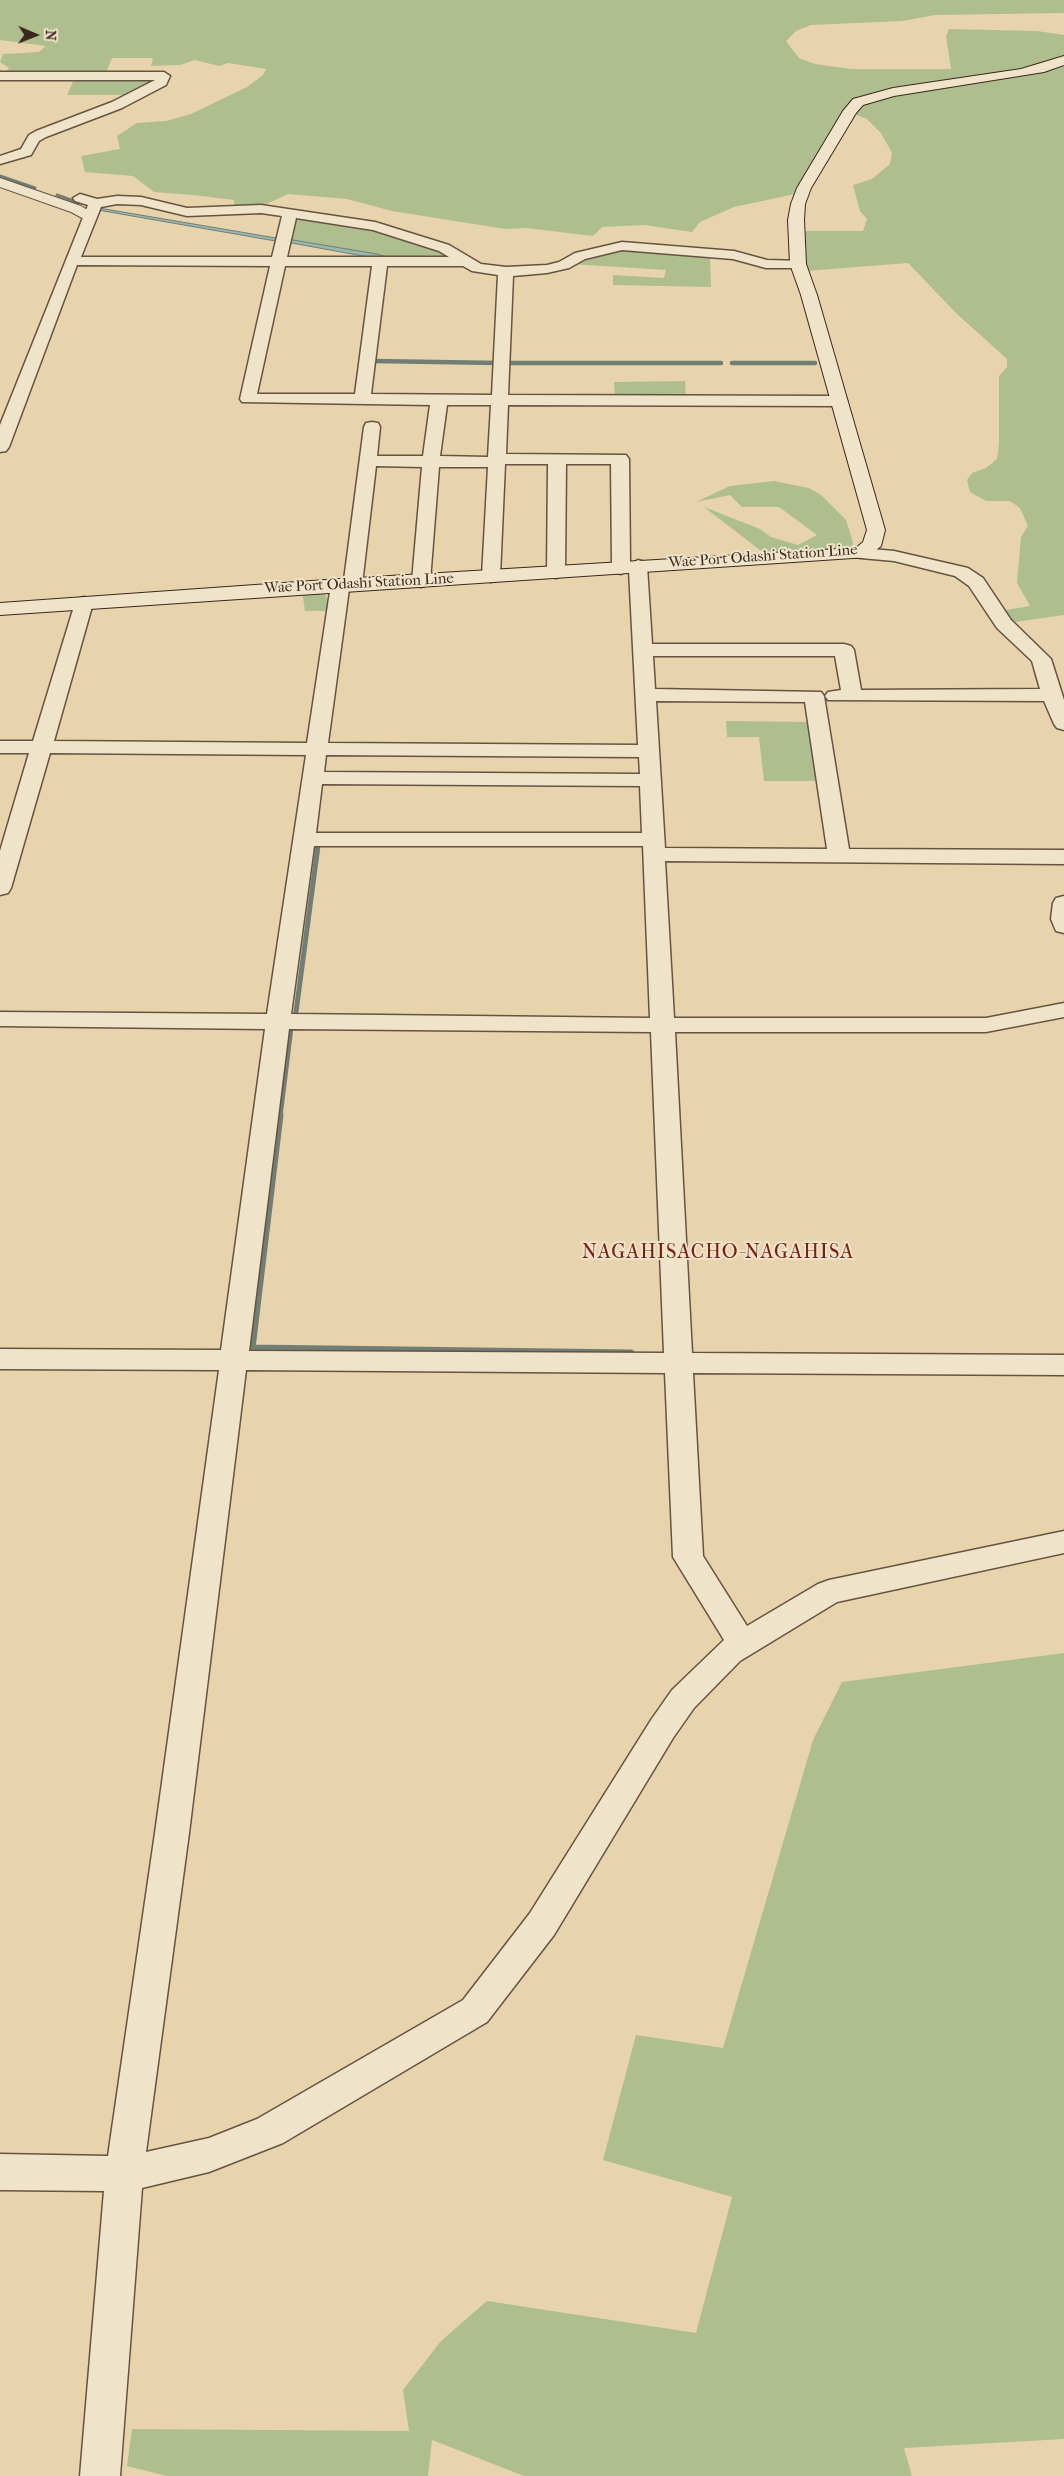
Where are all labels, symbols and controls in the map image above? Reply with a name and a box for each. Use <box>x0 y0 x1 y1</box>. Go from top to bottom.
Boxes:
north arrow <box>10 10 60 60</box>
text: N <box>42 30 59 41</box>
street label: Wae Port Odashi Station Line <box>668 541 858 573</box>
street label: Wae Port Odashi Station Line <box>264 570 454 598</box>
district label: NAGAHISACHO-NAGAHISA <box>579 1241 857 1265</box>

